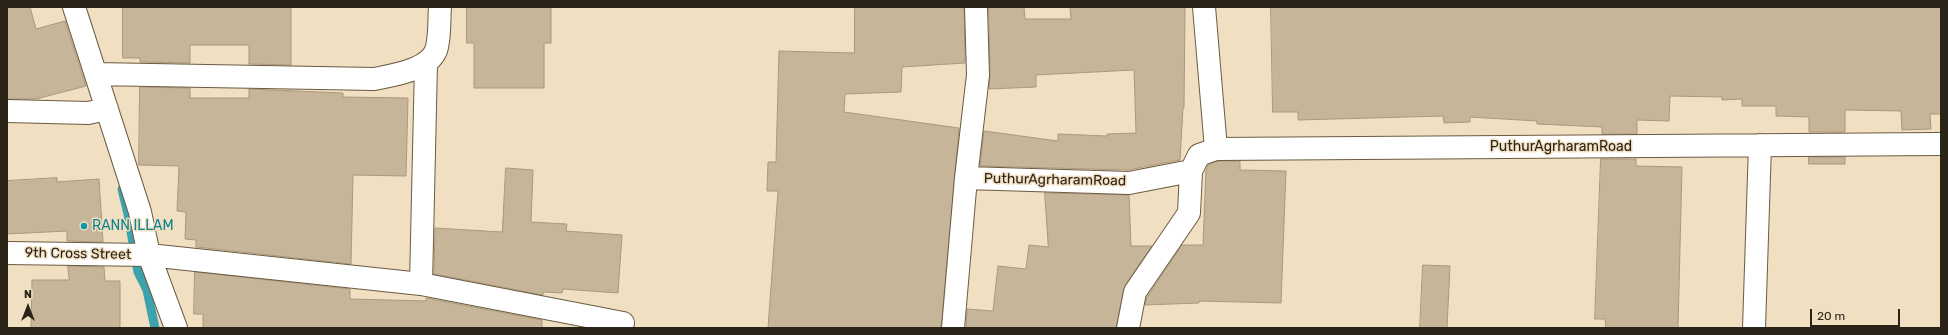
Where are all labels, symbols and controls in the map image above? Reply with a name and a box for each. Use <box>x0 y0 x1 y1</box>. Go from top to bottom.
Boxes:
street label: PuthurAgrharamRoad <box>1490 139 1632 155</box>
street label: PuthurAgrharamRoad <box>984 170 1126 190</box>
place label: RANN ILLAM <box>92 218 174 234</box>
marker: RANN ILLAM <box>79 221 89 231</box>
street label: 9th Cross Street <box>25 245 131 263</box>
north arrow <box>8 287 48 327</box>
text: N <box>24 288 32 301</box>
scale bar <box>1812 301 1902 327</box>
text: 20 m <box>1817 309 1845 323</box>

